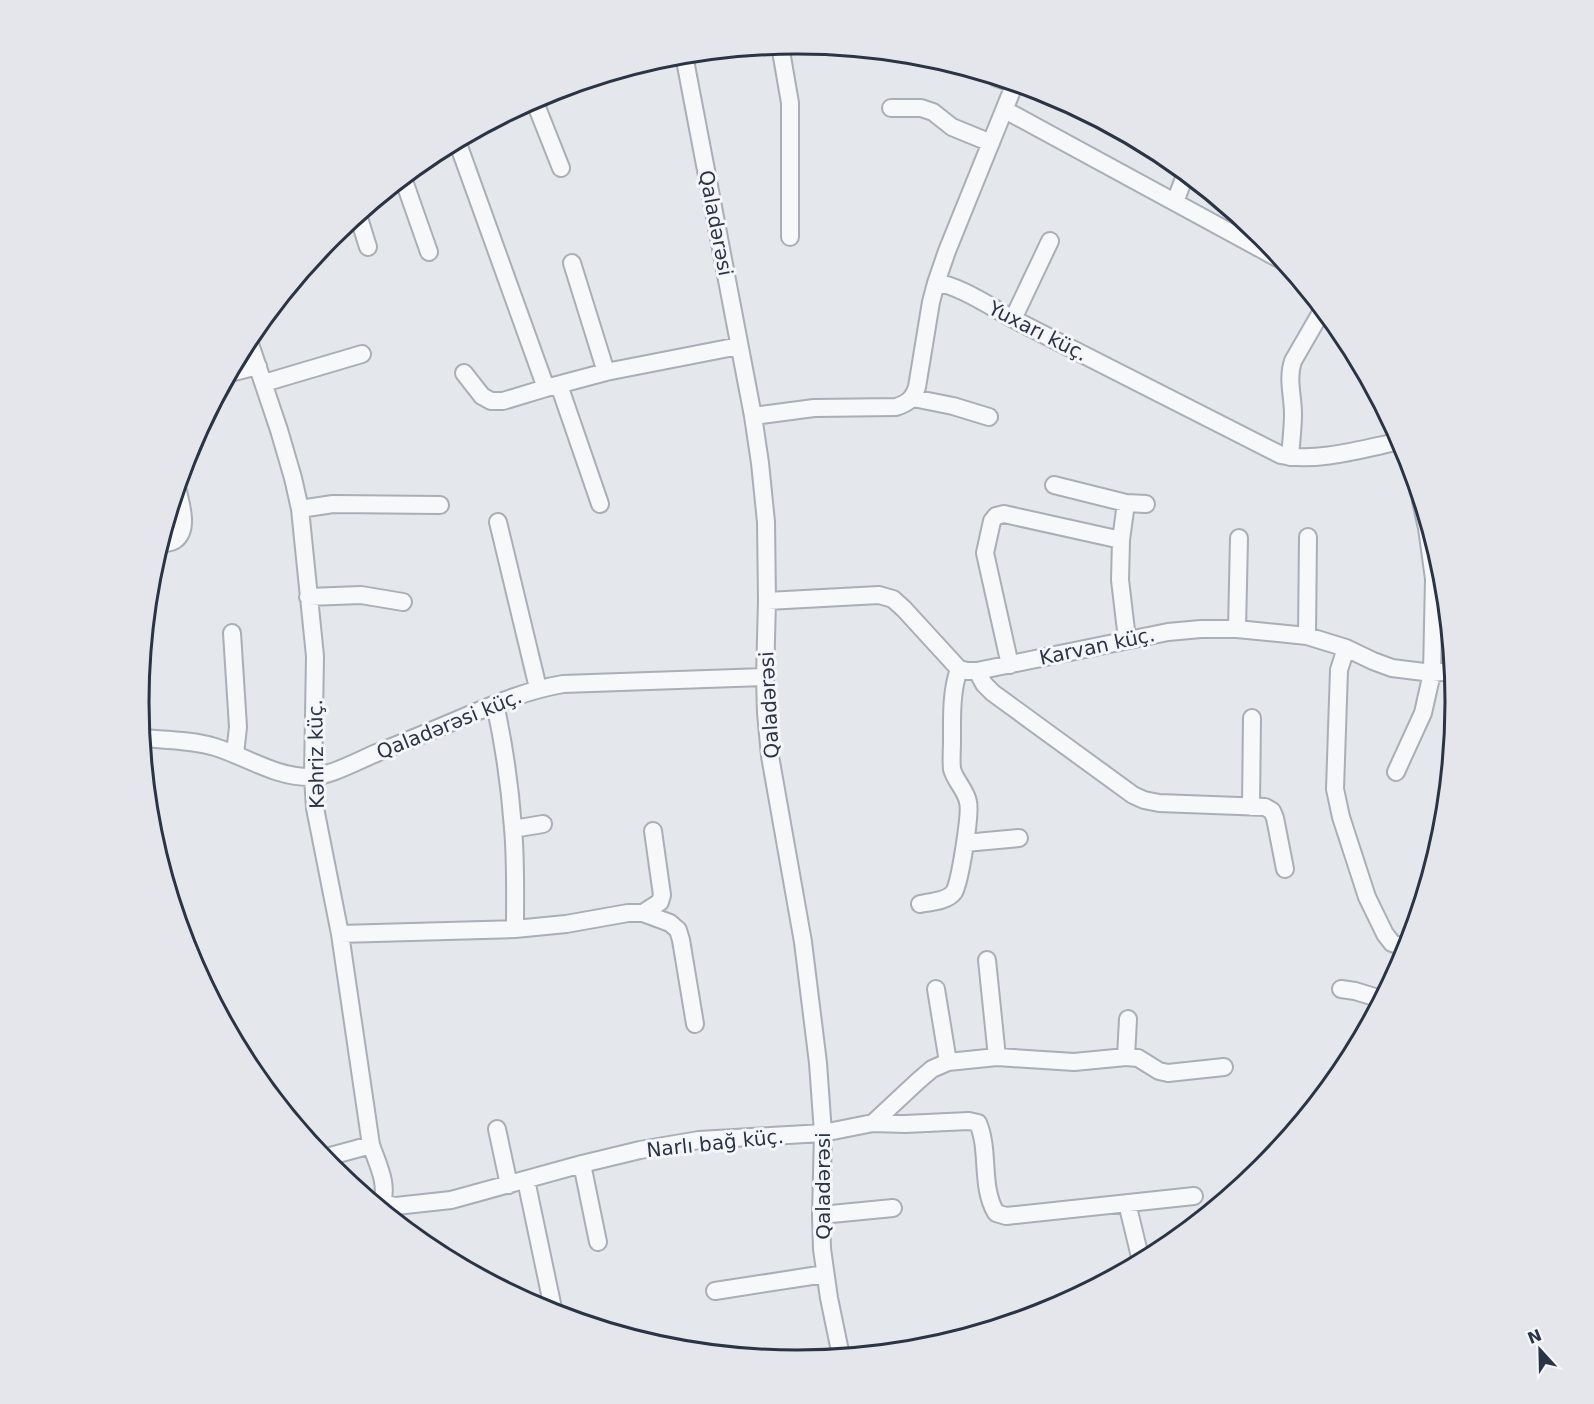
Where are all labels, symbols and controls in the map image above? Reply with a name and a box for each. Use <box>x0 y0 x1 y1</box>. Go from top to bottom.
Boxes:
street label: Qaladərəsi <box>694 168 738 278</box>
street label: Yuxarı küç. <box>984 295 1091 366</box>
street label: Karvan küç. <box>1037 622 1157 670</box>
street label: Qaladərəsi <box>754 651 784 759</box>
street label: Qaladərəsi küç. <box>373 684 525 764</box>
street label: Kəhriz küç. <box>303 699 329 809</box>
street label: Narlı bağ küç. <box>645 1124 785 1162</box>
street label: Qaladərəsi <box>811 1132 835 1240</box>
north arrow <box>1510 1320 1570 1380</box>
text: N <box>1525 1325 1544 1348</box>

